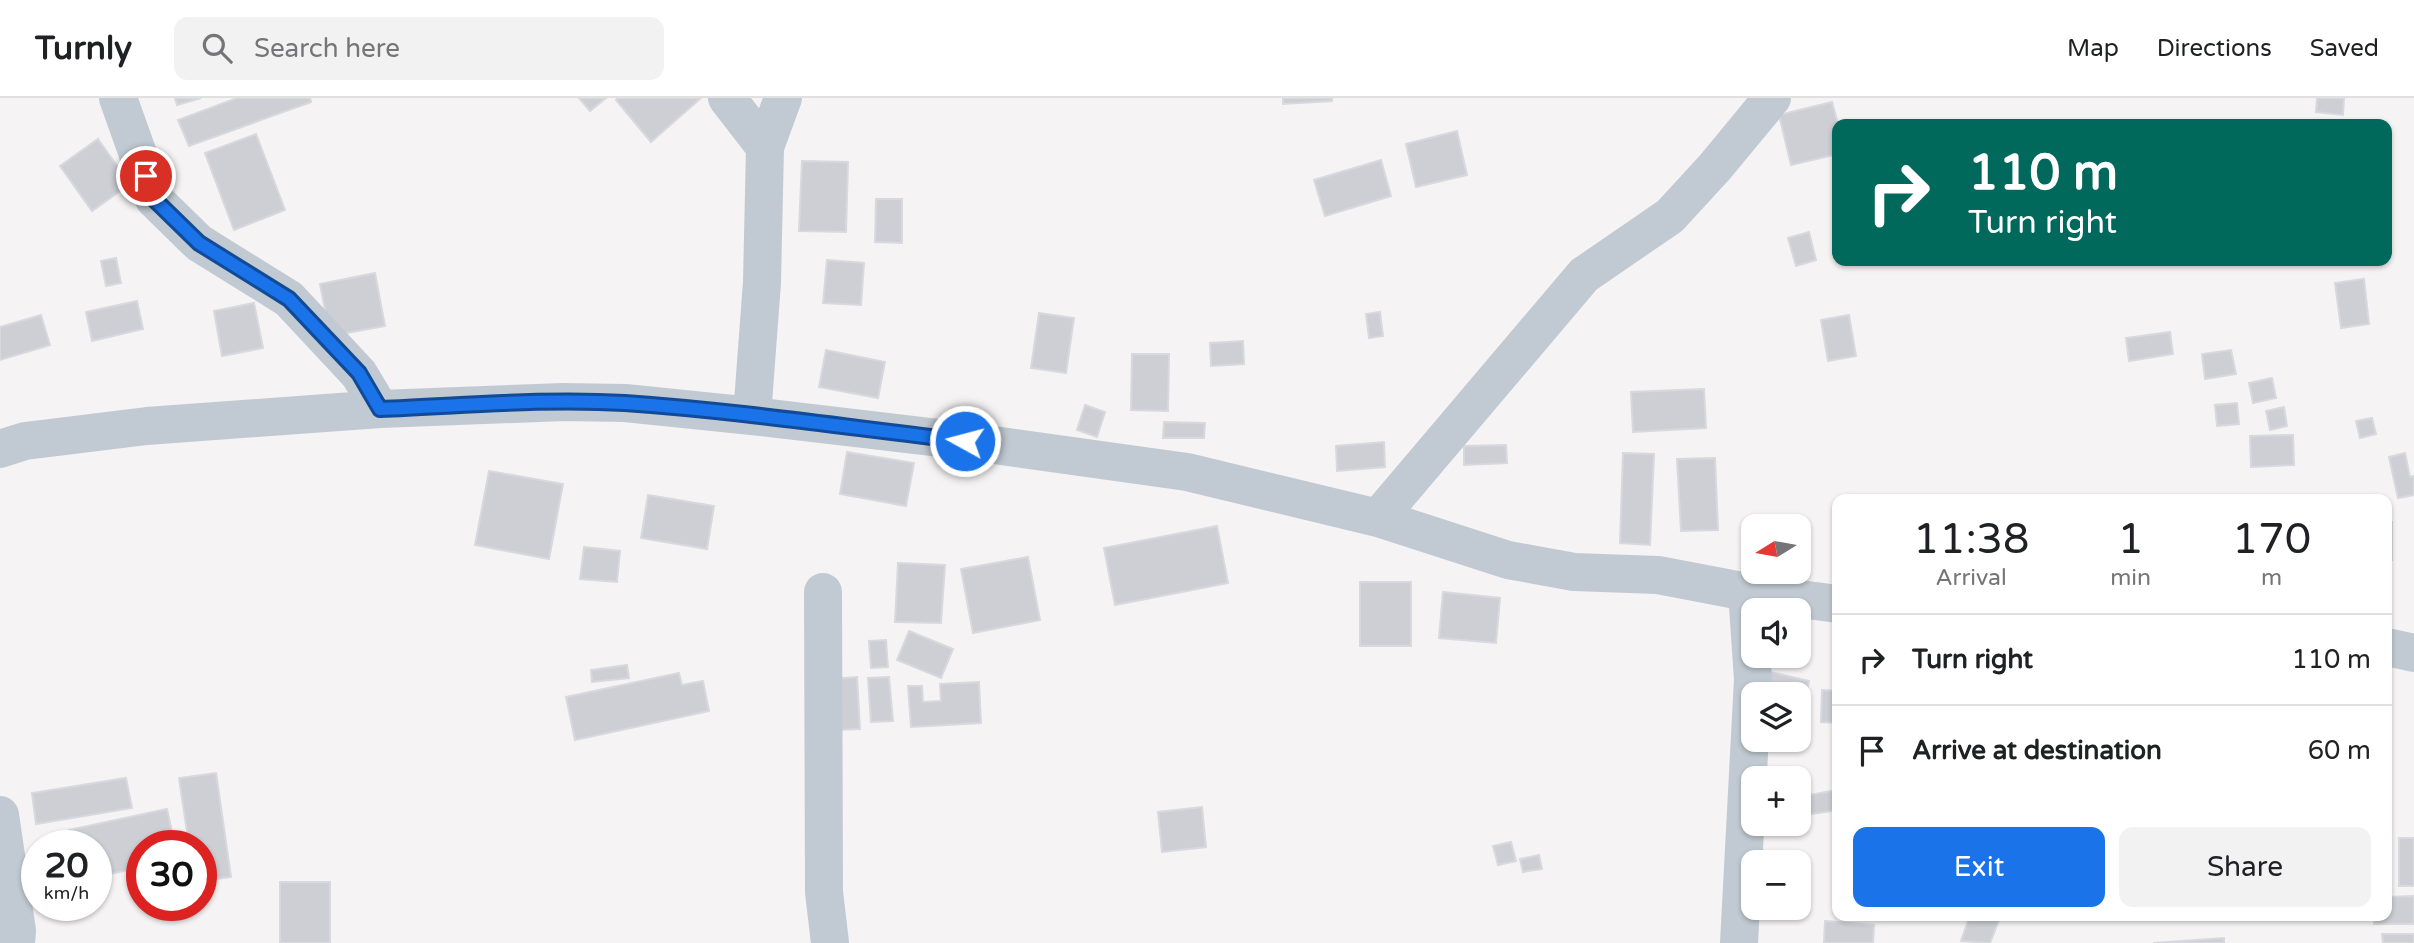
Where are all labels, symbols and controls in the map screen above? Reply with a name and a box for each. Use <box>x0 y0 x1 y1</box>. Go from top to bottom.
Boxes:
search box <box>174 17 664 80</box>
text: Turnly <box>35 29 132 68</box>
icon: search <box>198 29 236 67</box>
text: Search here <box>254 33 400 64</box>
text: Map <box>2067 34 2119 63</box>
text: Directions <box>2157 34 2272 63</box>
text: Saved <box>2310 34 2379 63</box>
text: 110 m <box>1968 144 2118 203</box>
pin <box>116 146 176 206</box>
icon: right <box>1853 147 1944 238</box>
icon: arrive <box>127 157 165 195</box>
text: Turn right <box>1968 204 2117 242</box>
position arrow <box>928 404 1002 478</box>
north arrow <box>1741 514 1811 584</box>
map controls <box>1741 514 1811 920</box>
text: 11:38 <box>1913 514 2029 565</box>
text: 1 <box>2117 514 2144 565</box>
text: 170 <box>2232 514 2311 565</box>
text: Arrival <box>1936 564 2007 592</box>
text: min <box>2110 564 2151 592</box>
text: m <box>2261 564 2282 592</box>
button: sound <box>1741 598 1811 668</box>
icon: right <box>1853 641 1891 679</box>
text: Turn right <box>1912 644 2033 675</box>
text: 110 m <box>2291 644 2371 675</box>
button: layers <box>1741 682 1811 752</box>
icon: arrive <box>1853 732 1891 770</box>
text: Arrive at destination <box>1912 735 2162 766</box>
text: 60 m <box>2308 735 2371 766</box>
button: + <box>1741 766 1811 836</box>
button: Exit <box>1853 827 2105 907</box>
button: Share <box>2119 827 2371 907</box>
speed limit sign: 30 <box>126 830 217 921</box>
text: 20 <box>45 845 88 887</box>
button: − <box>1741 850 1811 920</box>
text: km/h <box>44 882 89 904</box>

